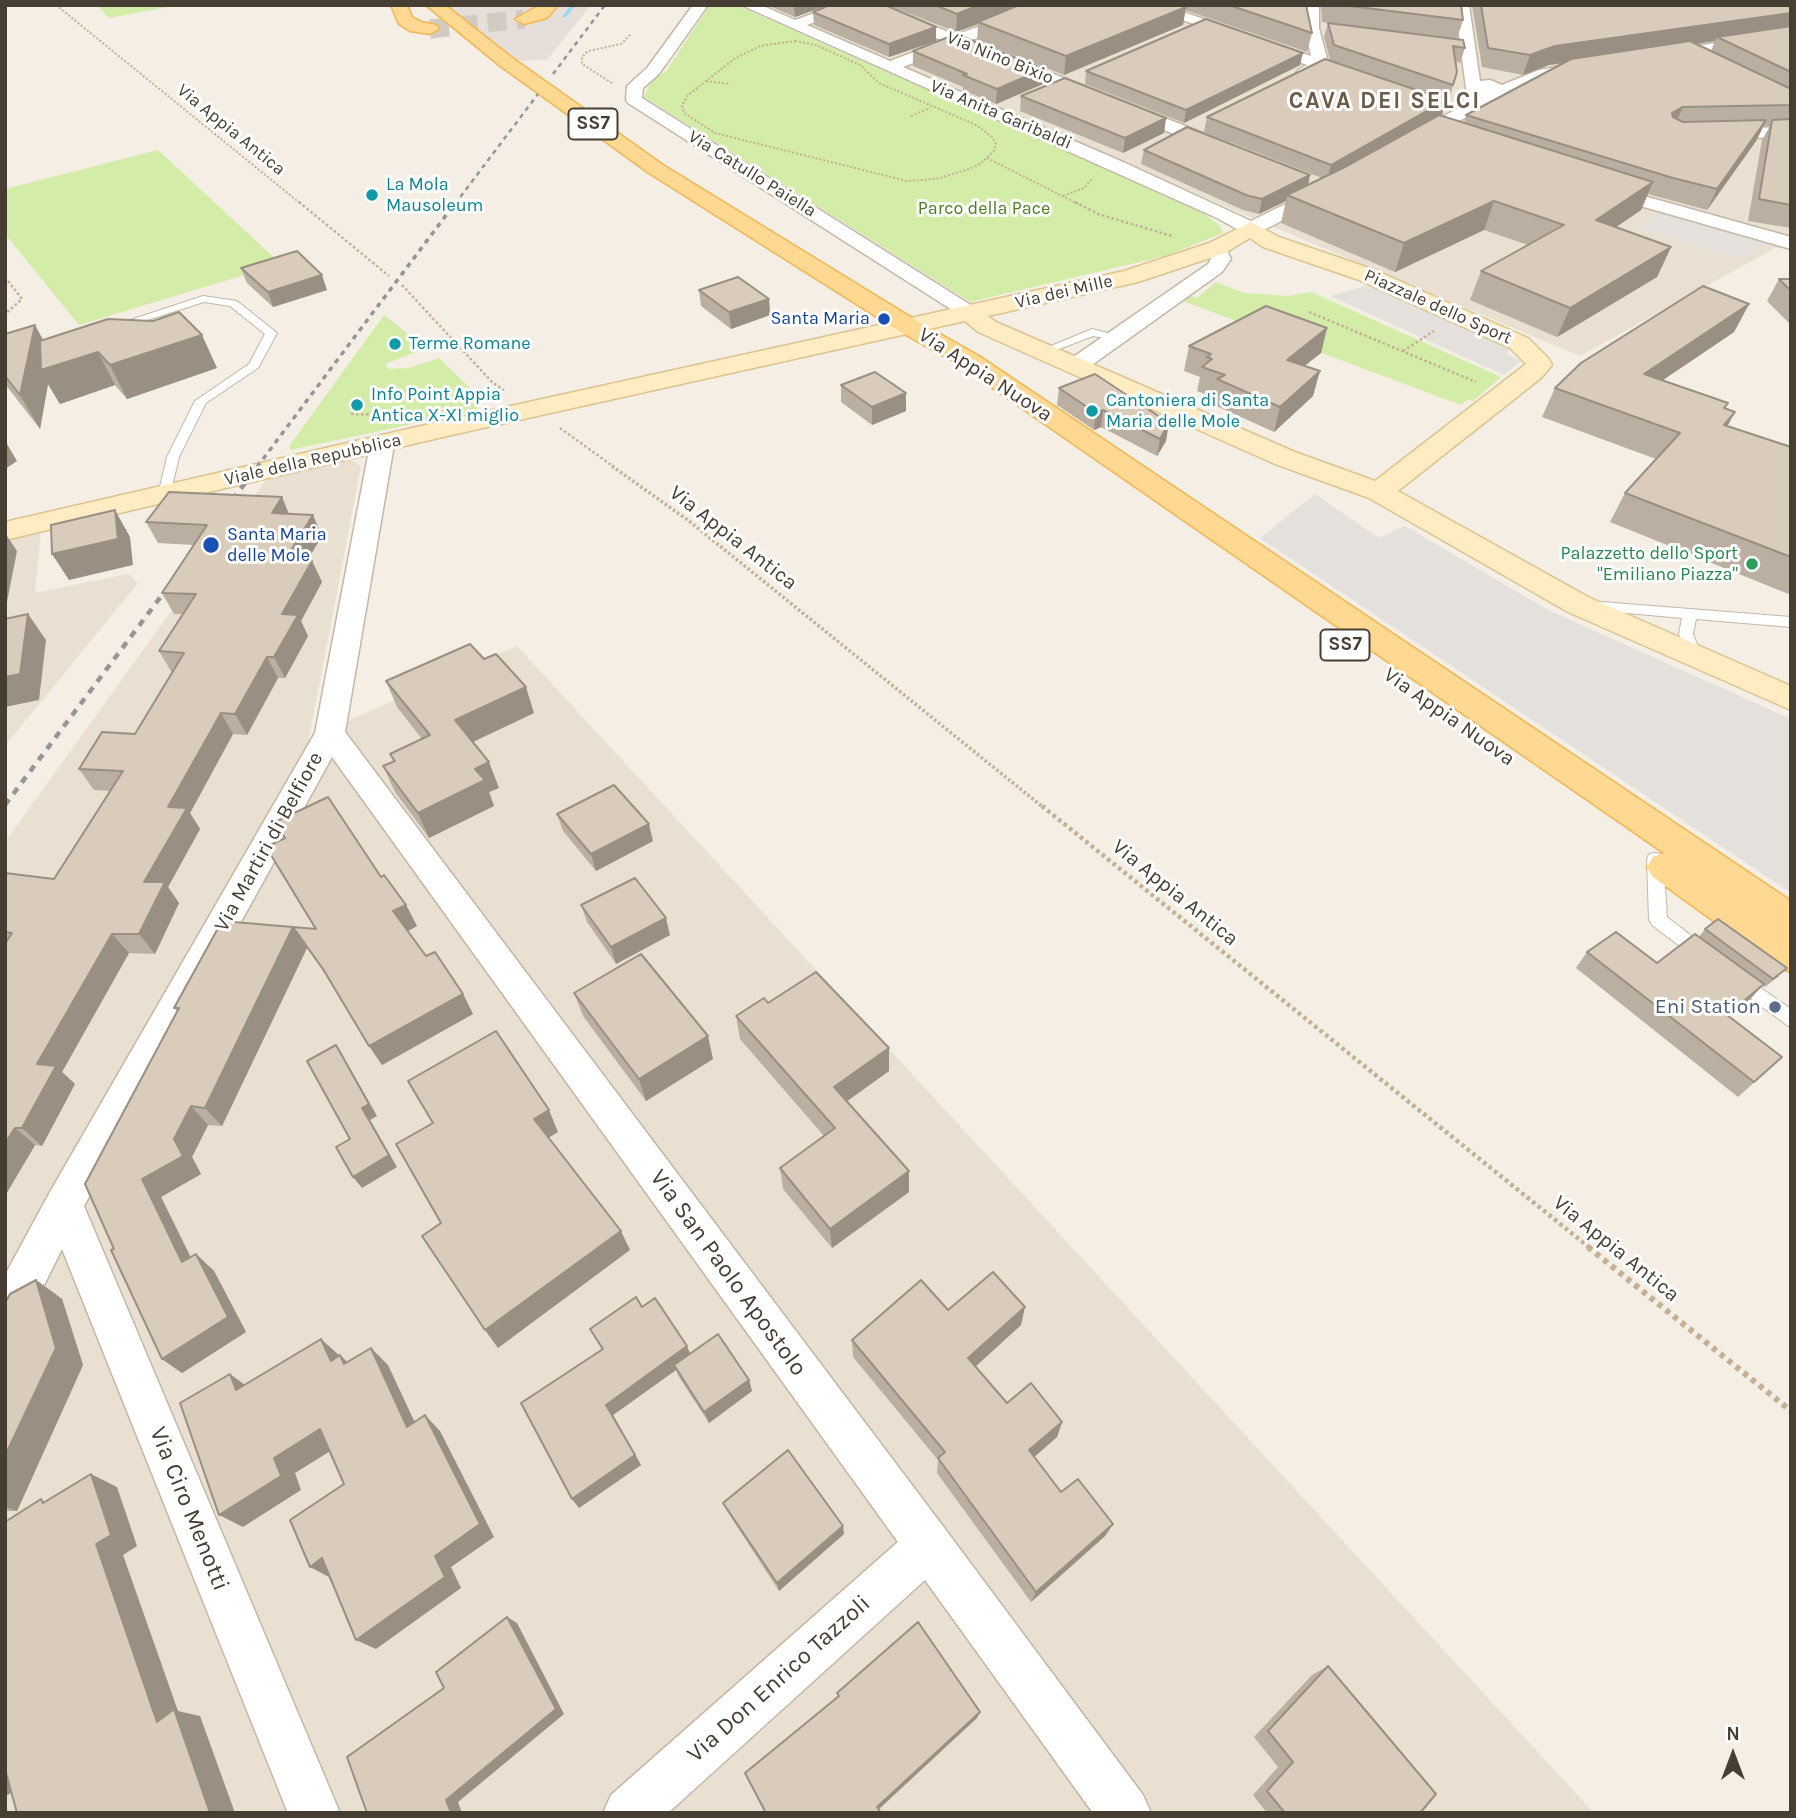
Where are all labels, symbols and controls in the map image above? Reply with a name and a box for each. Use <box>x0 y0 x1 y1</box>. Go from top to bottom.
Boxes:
street label: Via Nino Bixio <box>943 27 1057 89</box>
street label: Via Anita Garibaldi <box>927 75 1075 155</box>
street label: Via Appia Antica <box>172 80 290 180</box>
district label: CAVA DEI SELCI <box>1290 87 1480 115</box>
road number: SS7 <box>568 108 618 140</box>
street label: Via Catullo Paiella <box>684 126 820 222</box>
place label: La Mola Mausoleum <box>386 174 483 216</box>
marker: La Mola Mausoleum <box>364 187 380 203</box>
park label: Parco della Pace <box>918 198 1050 220</box>
street label: Piazzale dello Sport <box>1361 265 1515 349</box>
street label: Via dei Mille <box>1013 270 1115 314</box>
place label: Santa Maria <box>770 308 870 330</box>
marker: Santa Maria <box>876 311 892 327</box>
street label: Via Appia Nuova <box>913 322 1057 428</box>
place label: Terme Romane <box>409 333 530 355</box>
marker: Terme Romane <box>387 336 403 352</box>
place label: Info Point Appia Antica X-XI miglio <box>371 384 519 426</box>
place label: Cantoniera di Santa Maria delle Mole <box>1106 390 1269 432</box>
marker: Info Point Appia Antica X-XI miglio <box>349 397 365 413</box>
marker: Cantoniera di Santa Maria delle Mole <box>1084 403 1100 419</box>
street label: Viale della Repubblica <box>223 429 403 491</box>
street label: Via Appia Antica <box>664 480 802 596</box>
place label: Santa Maria delle Mole <box>227 524 327 566</box>
marker: Santa Maria delle Mole <box>201 535 221 555</box>
place label: Palazzetto dello Sport "Emiliano Piazza" <box>1561 543 1738 586</box>
marker: Palazzetto dello Sport "Emiliano Piazza" <box>1744 556 1760 572</box>
road number: SS7 <box>1320 630 1370 660</box>
street label: Via Appia Nuova <box>1378 662 1520 772</box>
street label: Via Martiri di Belfiore <box>209 748 329 936</box>
street label: Via Appia Antica <box>1107 834 1243 952</box>
place label: Eni Station <box>1655 994 1761 1020</box>
marker: Eni Station <box>1767 999 1783 1015</box>
street label: Via San Paolo Apostolo <box>643 1164 813 1382</box>
street label: Via Appia Antica <box>1548 1190 1684 1308</box>
street label: Via Ciro Menotti <box>143 1423 235 1595</box>
street label: Via Don Enrico Tazzoli <box>681 1589 877 1769</box>
north arrow <box>1698 1720 1768 1790</box>
text: N <box>1726 1723 1740 1745</box>

